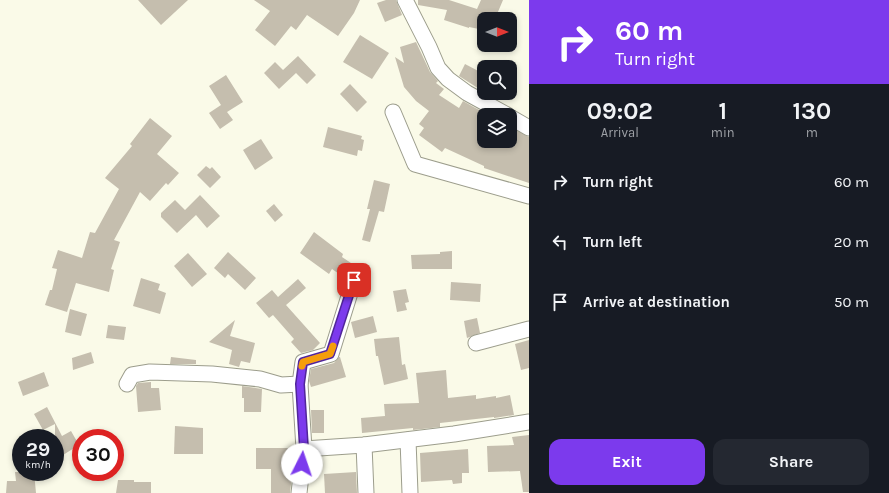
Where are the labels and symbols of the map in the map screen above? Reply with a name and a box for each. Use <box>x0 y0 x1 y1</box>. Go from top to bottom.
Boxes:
north arrow <box>477 12 517 52</box>
pin <box>337 263 371 297</box>
speed limit sign: 30 <box>72 429 124 481</box>
position arrow <box>281 443 323 485</box>

